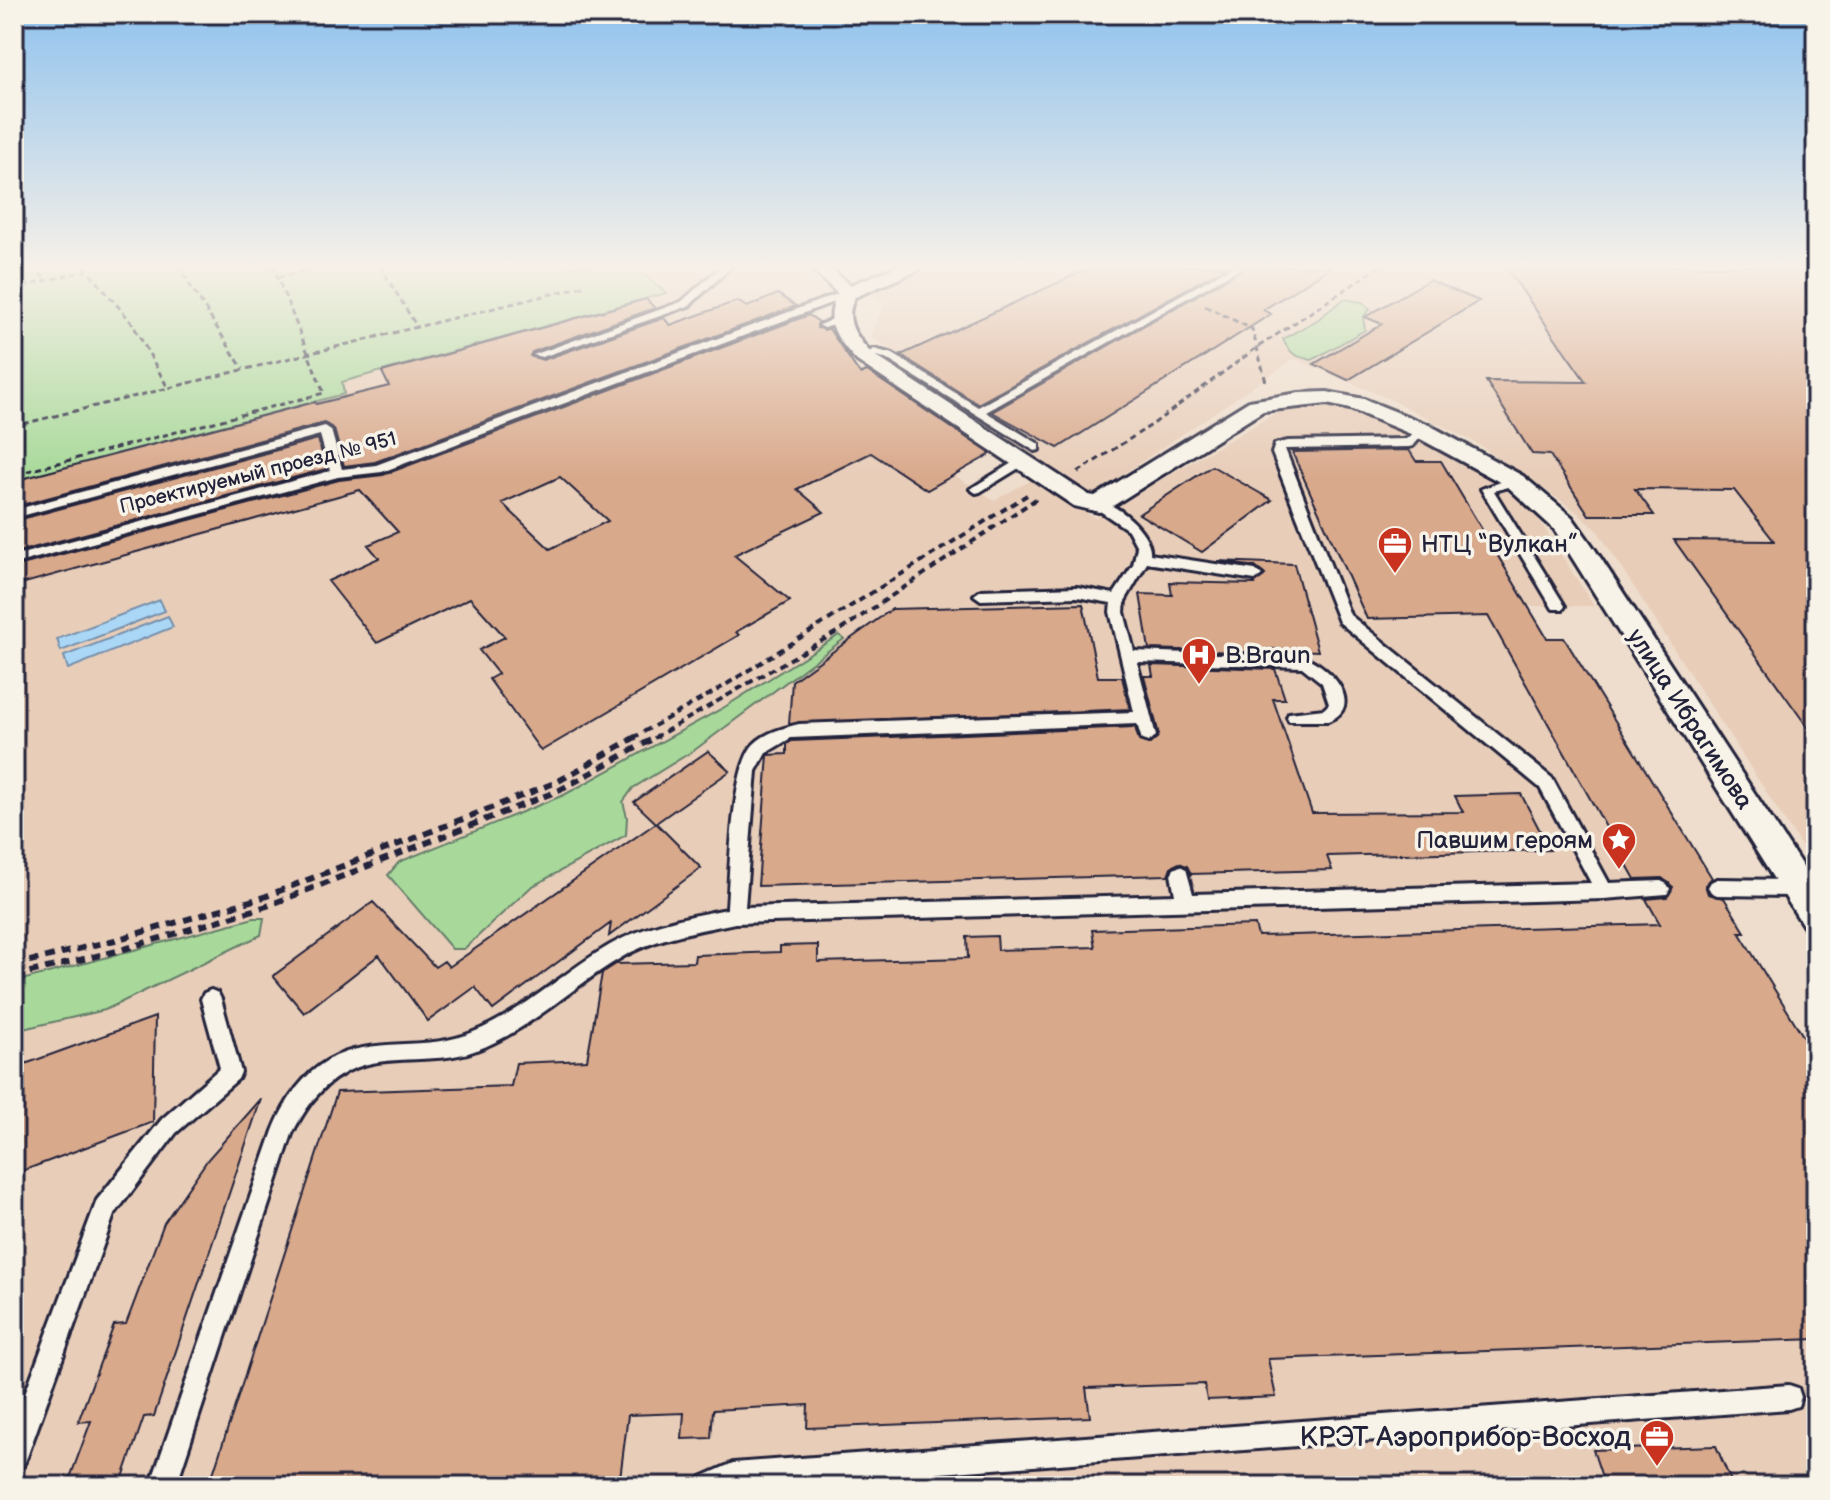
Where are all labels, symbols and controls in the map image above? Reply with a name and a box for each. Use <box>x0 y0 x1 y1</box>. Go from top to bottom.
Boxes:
street label: Проектируемый проезд № 951 <box>117 427 399 519</box>
office icon: НТЦ “Вулкан” <box>1376 525 1414 575</box>
place label: НТЦ “Вулкан” <box>1421 530 1578 559</box>
street label: улица Ибрагимова <box>1621 623 1759 815</box>
hospital icon: B.Braun <box>1180 636 1218 686</box>
place label: B.Braun <box>1225 641 1310 670</box>
place icon: Павшим героям <box>1600 821 1638 871</box>
place label: Павшим героям <box>1416 826 1593 855</box>
office icon: КРЭТ Аэроприбор-Восход <box>1638 1418 1676 1468</box>
place label: КРЭТ Аэроприбор-Восход <box>1299 1421 1631 1454</box>

